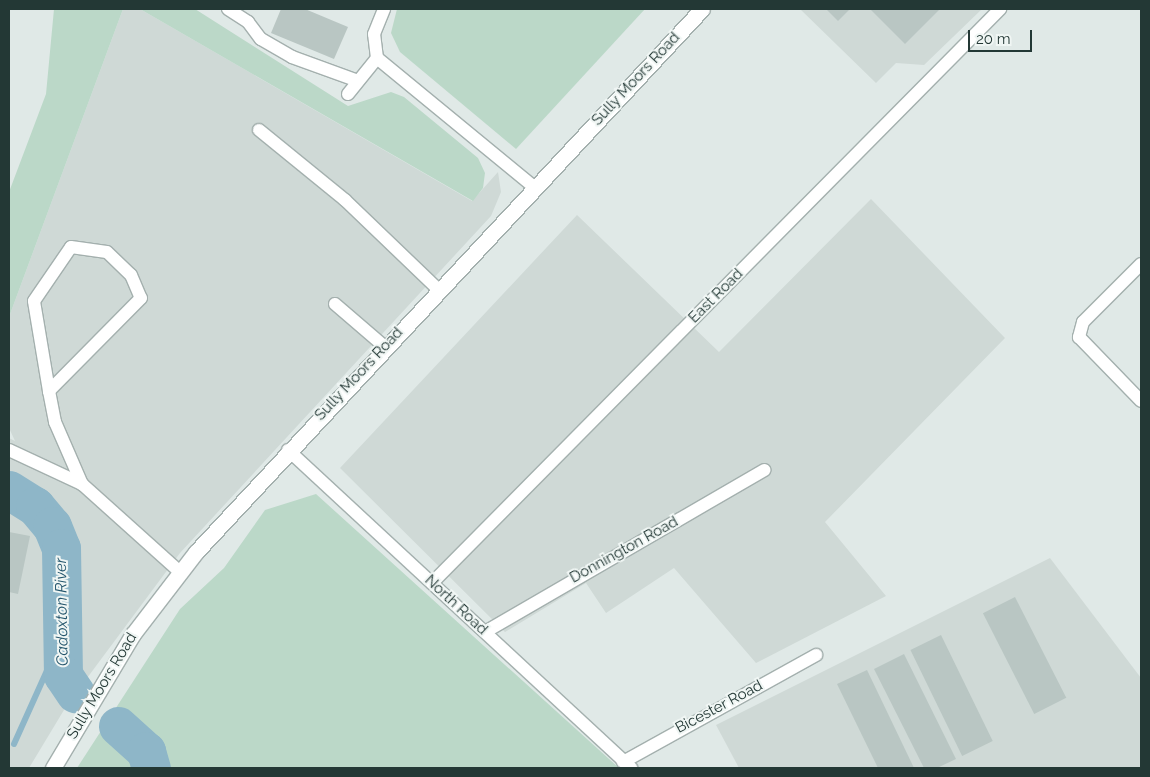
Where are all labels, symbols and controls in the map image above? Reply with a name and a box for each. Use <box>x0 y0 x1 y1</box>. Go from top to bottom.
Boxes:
scale bar <box>970 20 1034 52</box>
street label: Sully Moors Road <box>588 29 684 129</box>
text: 20 m <box>976 30 1011 48</box>
street label: East Road <box>685 265 747 327</box>
street label: Sully Moors Road <box>311 324 407 424</box>
street label: Donnington Road <box>567 513 681 587</box>
water label: Cadoxton River <box>51 558 73 666</box>
street label: North Road <box>421 571 491 639</box>
street label: Sully Moors Road <box>63 629 141 743</box>
street label: Bicester Road <box>672 676 766 738</box>

